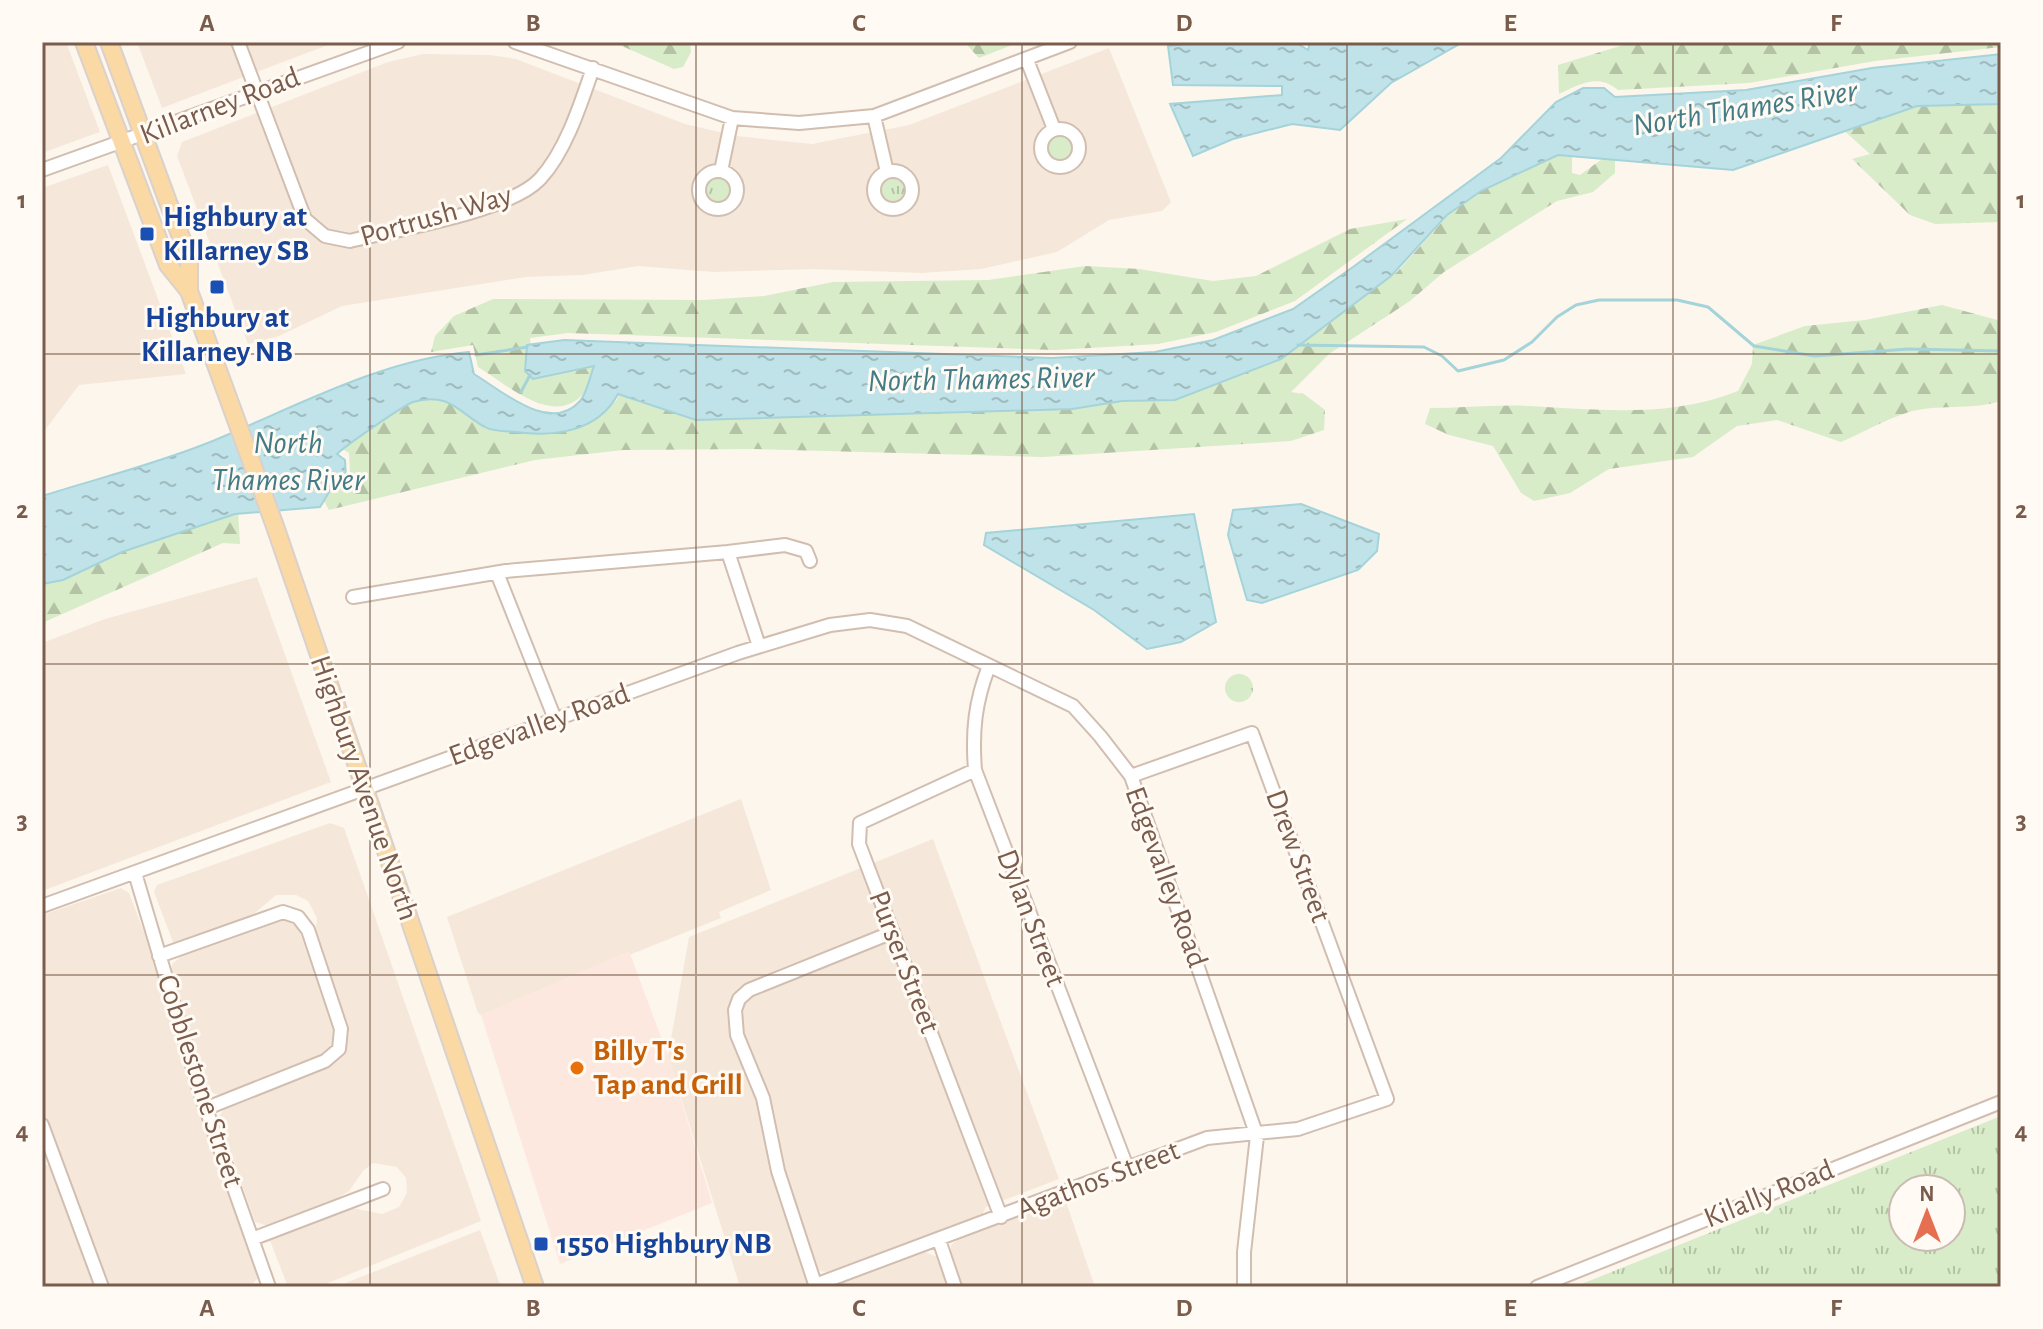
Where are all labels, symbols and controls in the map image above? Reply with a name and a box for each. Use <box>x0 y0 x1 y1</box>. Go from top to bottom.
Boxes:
text: A <box>199 10 215 36</box>
text: B <box>525 10 541 36</box>
text: C <box>852 10 866 36</box>
text: D <box>1175 10 1193 36</box>
text: E <box>1503 10 1517 36</box>
text: F <box>1830 10 1843 36</box>
street label: Killarney Road <box>136 62 304 150</box>
water label: North Thames River <box>1630 74 1861 142</box>
street label: Portrush Way <box>357 180 515 252</box>
text: 1 <box>17 187 27 213</box>
text: 1 <box>2016 187 2026 213</box>
place label: Highbury at Killarney SB <box>163 202 309 266</box>
marker: Highbury at Killarney SB <box>138 225 156 243</box>
marker: Highbury at Killarney NB <box>208 278 226 296</box>
place label: Highbury at Killarney NB <box>141 303 293 367</box>
water label: North Thames River <box>867 361 1096 397</box>
water label: North Thames River <box>212 427 366 496</box>
text: 2 <box>16 497 28 523</box>
text: 2 <box>2015 497 2027 523</box>
street label: Highbury Avenue North <box>305 652 423 924</box>
street label: Edgevalley Road <box>445 678 633 772</box>
street label: Edgevalley Road <box>1119 783 1213 971</box>
street label: Drew Street <box>1260 786 1336 927</box>
text: 3 <box>16 808 28 834</box>
text: 3 <box>2015 808 2027 834</box>
street label: Dylan Street <box>991 845 1071 991</box>
street label: Purser Street <box>863 887 945 1038</box>
street label: Cobblestone Street <box>152 971 249 1191</box>
place label: Billy T's Tap and Grill <box>593 1036 743 1100</box>
marker: Billy T's Tap and Grill <box>568 1059 586 1077</box>
text: 4 <box>15 1118 29 1144</box>
text: 4 <box>2014 1118 2028 1144</box>
street label: Agathos Street <box>1012 1135 1184 1225</box>
street label: Kilally Road <box>1700 1154 1838 1234</box>
north arrow <box>1887 1173 1967 1253</box>
text: N <box>1919 1183 1935 1205</box>
place label: 1550 Highbury NB <box>557 1229 772 1259</box>
marker: 1550 Highbury NB <box>532 1235 550 1253</box>
text: A <box>199 1295 215 1321</box>
text: B <box>525 1295 541 1321</box>
text: C <box>852 1295 866 1321</box>
text: D <box>1175 1295 1193 1321</box>
text: E <box>1503 1295 1517 1321</box>
text: F <box>1830 1295 1843 1321</box>

